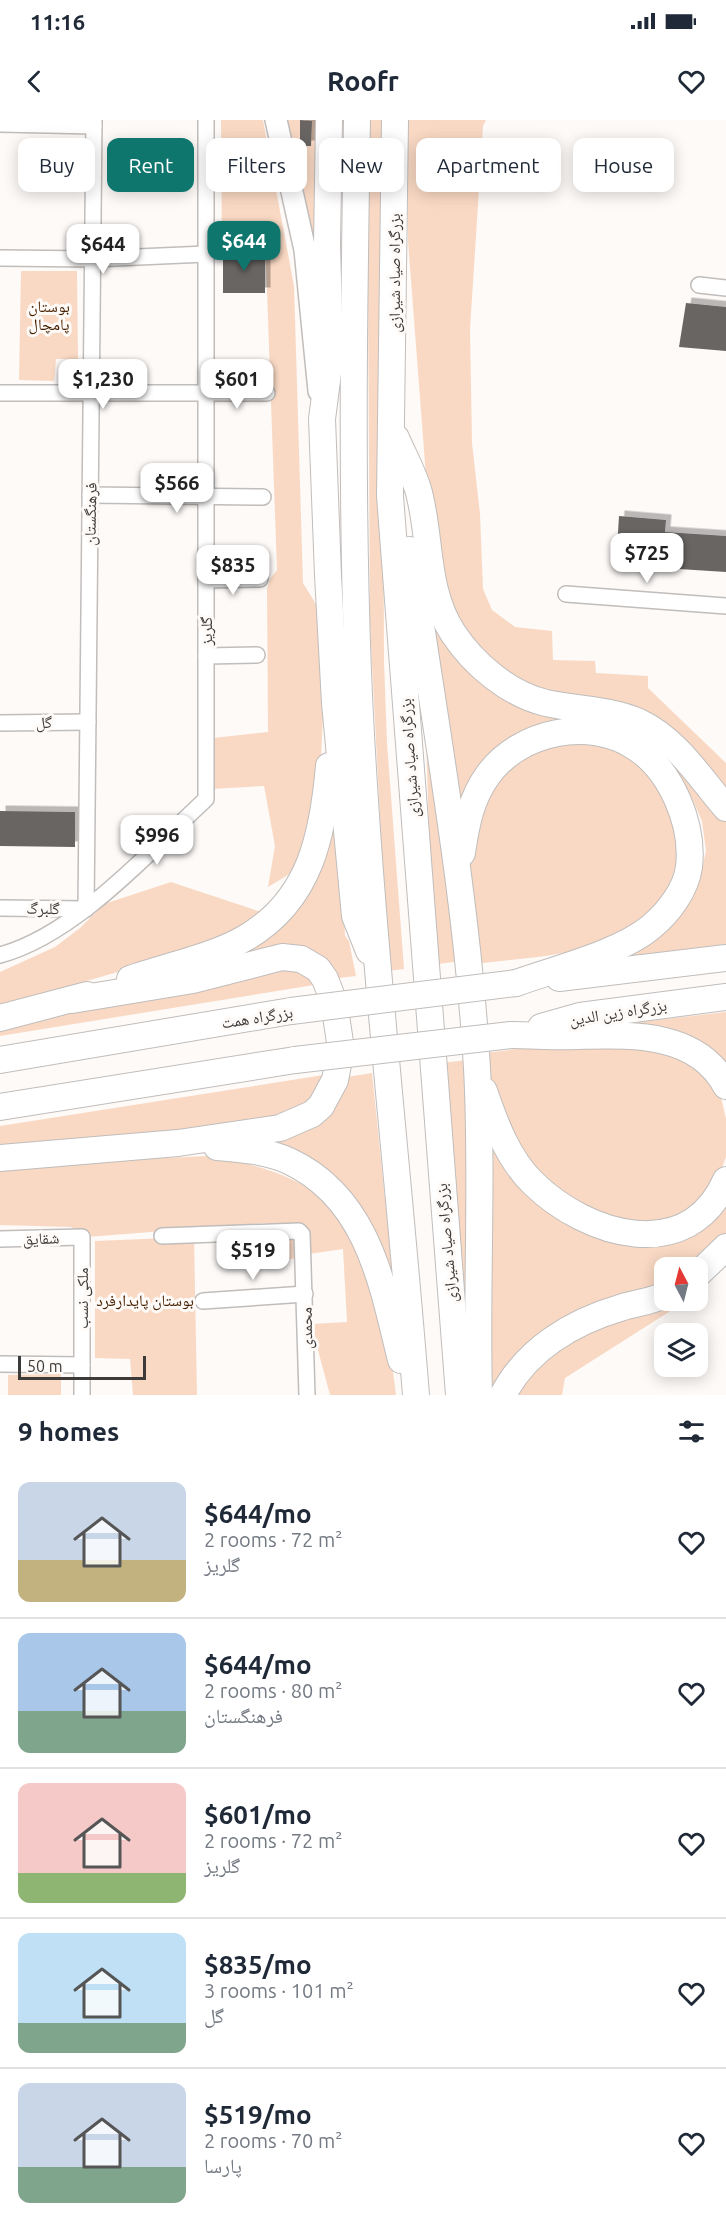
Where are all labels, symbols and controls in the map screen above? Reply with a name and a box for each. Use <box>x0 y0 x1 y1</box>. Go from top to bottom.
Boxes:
text: 11:16 <box>30 9 85 34</box>
icon: back <box>18 65 51 98</box>
icon: heart <box>675 65 708 98</box>
text: Roofr <box>327 66 399 96</box>
chip: Buy <box>18 138 95 192</box>
chip: Rent <box>107 138 194 192</box>
chip: Filters <box>206 138 307 192</box>
chip: New <box>319 138 404 192</box>
chip: Apartment <box>416 138 561 192</box>
chip: House <box>573 138 674 192</box>
street label: بزرگراه صیاد شیرازی <box>385 213 405 333</box>
pin: $644 <box>208 221 280 272</box>
pin: $644 <box>67 224 139 275</box>
text: $644 <box>221 229 267 252</box>
text: $644 <box>80 232 126 255</box>
park label: بوستان پامچال <box>28 297 70 335</box>
pin: $1,230 <box>54 359 152 410</box>
pin: $601 <box>201 359 273 410</box>
text: $1,230 <box>72 367 134 390</box>
text: $601 <box>214 367 260 390</box>
pin: $566 <box>141 463 213 514</box>
text: $566 <box>154 471 200 494</box>
street label: فرهنگستان <box>80 482 102 546</box>
pin: $725 <box>611 533 683 584</box>
text: $725 <box>624 541 670 564</box>
pin: $835 <box>197 545 269 596</box>
text: $835 <box>210 553 256 576</box>
street label: گلریز <box>197 616 216 646</box>
street label: بزرگراه صیاد شیرازی <box>396 698 424 818</box>
street label: گل <box>36 713 53 733</box>
pin: $996 <box>121 815 193 866</box>
text: $996 <box>134 823 180 846</box>
street label: گلبرگ <box>26 899 60 918</box>
street label: بزرگراه زین الدین <box>568 995 668 1031</box>
street label: بزرگراه همت <box>220 1002 294 1033</box>
street label: بزرگراه صیاد شیرازی <box>432 1183 462 1303</box>
street label: شقایق <box>22 1228 60 1250</box>
pin: $519 <box>217 1230 289 1281</box>
text: $519 <box>230 1238 276 1261</box>
north arrow <box>654 1257 708 1311</box>
map controls <box>654 1257 708 1377</box>
street label: ملکی نسب <box>73 1267 93 1329</box>
park label: بوستان پایدارفرد <box>96 1291 194 1311</box>
street label: محمدی <box>297 1307 317 1349</box>
button: layers <box>654 1323 708 1377</box>
scale bar <box>18 1353 146 1380</box>
text: 50 m <box>27 1357 63 1375</box>
icon: filters <box>675 1415 708 1448</box>
text: 9 homes <box>18 1417 119 1446</box>
text: $644/mo <box>204 1499 312 1528</box>
icon: home <box>66 1506 138 1578</box>
icon: heart <box>675 1526 708 1559</box>
text: 2 rooms · 72 m² <box>204 1528 342 1551</box>
text: گلریز <box>204 1553 240 1576</box>
text: $644/mo <box>204 1650 312 1679</box>
icon: home <box>66 1657 138 1729</box>
icon: heart <box>675 1677 708 1710</box>
text: 2 rooms · 80 m² <box>204 1679 342 1702</box>
text: فرهنگستان <box>204 1704 283 1727</box>
text: $601/mo <box>204 1800 312 1829</box>
icon: home <box>66 1807 138 1879</box>
icon: heart <box>675 1827 708 1860</box>
text: 2 rooms · 72 m² <box>204 1829 342 1852</box>
text: گلریز <box>204 1854 240 1877</box>
text: $835/mo <box>204 1950 312 1979</box>
icon: home <box>66 1957 138 2029</box>
icon: heart <box>675 1977 708 2010</box>
text: 3 rooms · 101 m² <box>204 1979 354 2002</box>
text: گل <box>204 2004 224 2027</box>
text: $519/mo <box>204 2100 312 2129</box>
icon: home <box>66 2107 138 2179</box>
icon: heart <box>675 2127 708 2160</box>
text: 2 rooms · 70 m² <box>204 2129 342 2152</box>
text: پارسا <box>204 2154 242 2177</box>

